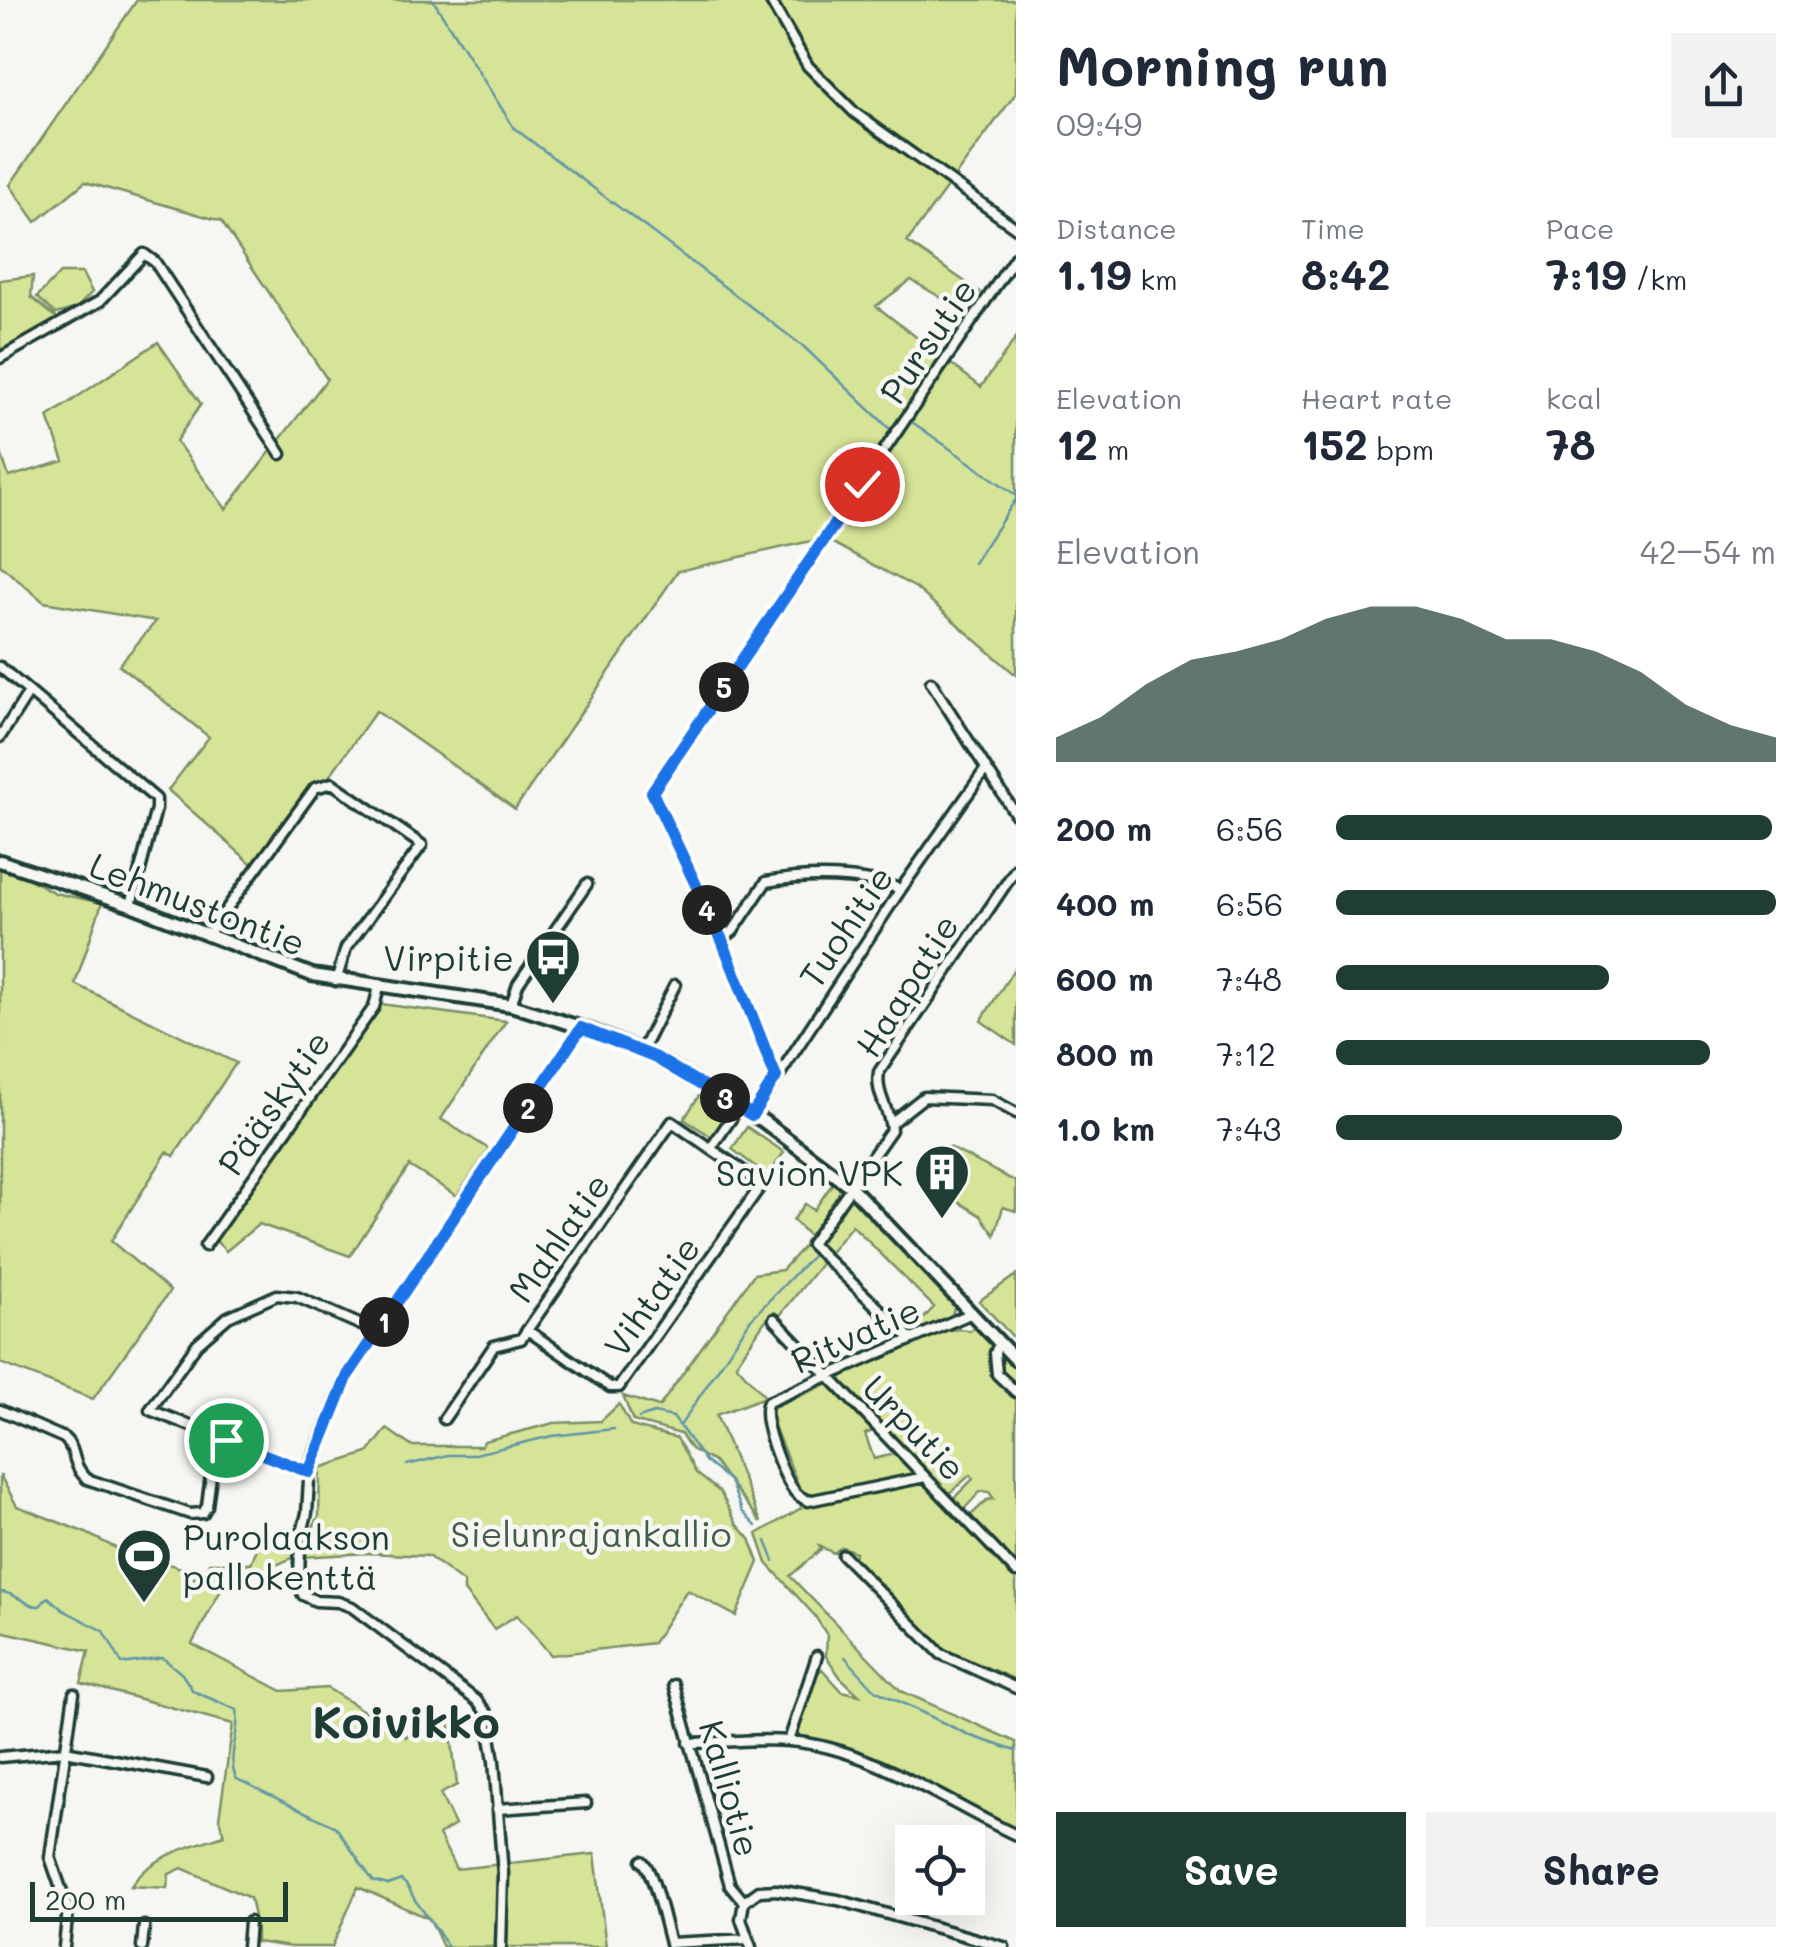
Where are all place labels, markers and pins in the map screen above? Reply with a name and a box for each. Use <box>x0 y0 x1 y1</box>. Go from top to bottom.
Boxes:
pin <box>820 442 905 527</box>
pin: 5 <box>699 662 749 712</box>
pin: 4 <box>682 885 732 935</box>
bus stop icon: Virpitie <box>523 927 583 1006</box>
place label: Virpitie <box>383 934 514 980</box>
pin: 3 <box>700 1073 750 1123</box>
pin: 2 <box>503 1083 553 1133</box>
building icon: Savion VPK <box>912 1142 972 1221</box>
place label: Savion VPK <box>716 1149 903 1195</box>
pin: 1 <box>359 1297 409 1347</box>
pin <box>184 1398 269 1483</box>
place label: Purolaakson pallokenttä <box>183 1513 390 1599</box>
sports icon: Purolaakson pallokenttä <box>114 1526 174 1605</box>

